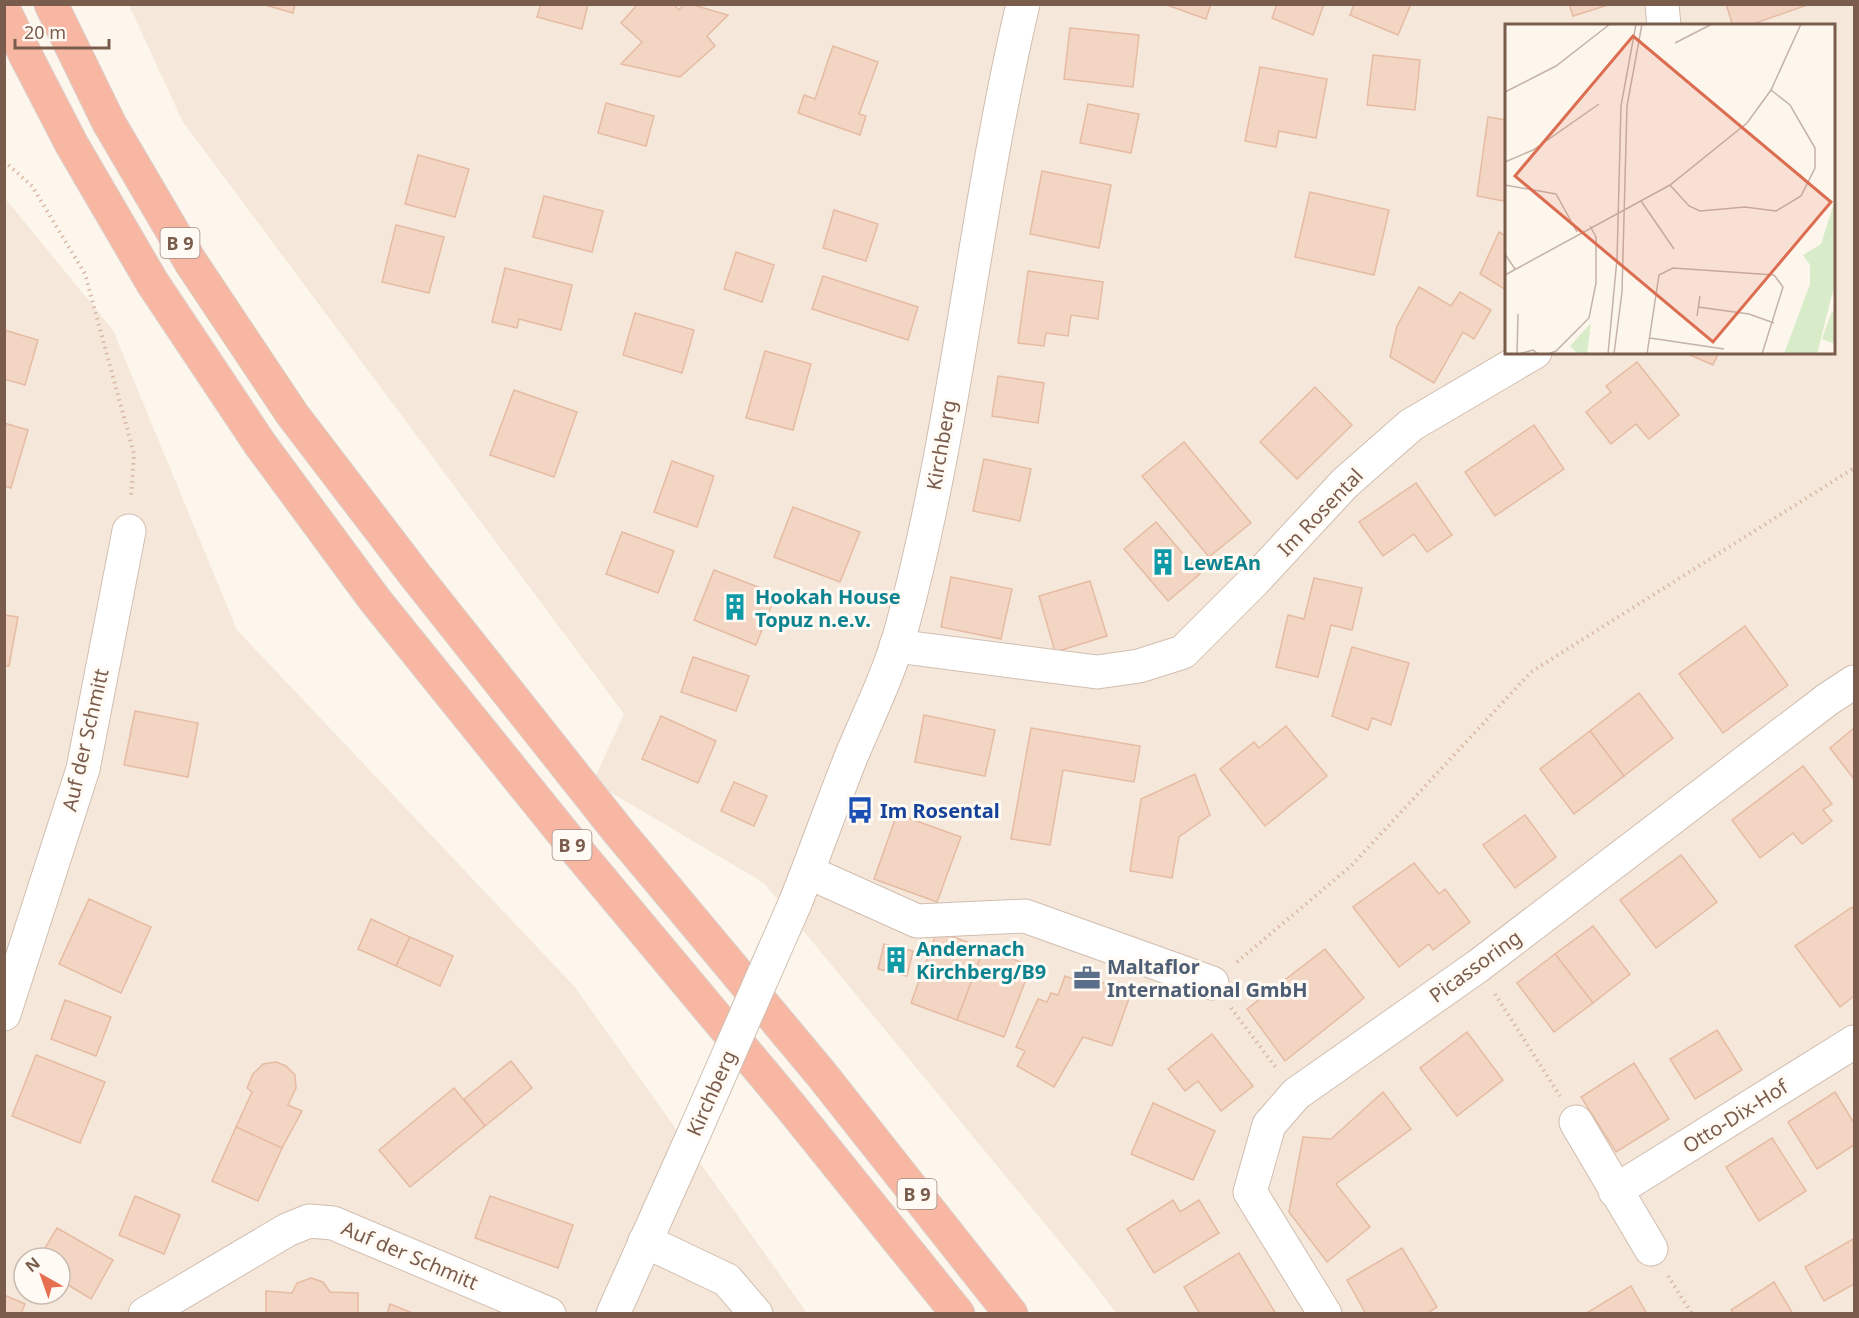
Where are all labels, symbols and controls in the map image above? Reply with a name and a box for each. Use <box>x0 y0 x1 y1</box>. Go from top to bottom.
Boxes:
scale bar <box>15 12 110 50</box>
text: 20 m <box>24 20 66 44</box>
inset map <box>1505 24 1835 354</box>
road number: B 9 <box>160 228 200 258</box>
street label: Kirchberg <box>920 398 962 492</box>
street label: Im Rosental <box>1271 462 1369 562</box>
building icon: LewEAn <box>1148 547 1178 577</box>
place label: LewEAn <box>1183 549 1261 576</box>
place label: Hookah House Topuz n.e.v. <box>755 583 901 633</box>
building icon: Hookah House Topuz n.e.v. <box>720 592 750 622</box>
street label: Auf der Schmitt <box>55 666 115 814</box>
bus stop icon: Im Rosental <box>845 795 875 825</box>
place label: Im Rosental <box>880 797 1000 824</box>
road number: B 9 <box>552 830 592 860</box>
street label: Picassoring <box>1424 924 1526 1008</box>
place label: Andernach Kirchberg/B9 <box>916 935 1046 985</box>
building icon: Andernach Kirchberg/B9 <box>881 945 911 975</box>
place label: Maltaflor International GmbH <box>1107 953 1308 1003</box>
office icon: Maltaflor International GmbH <box>1072 963 1102 993</box>
street label: Kirchberg <box>680 1046 742 1140</box>
street label: Otto-Dix-Hof <box>1677 1072 1794 1159</box>
road number: B 9 <box>898 1179 936 1209</box>
street label: Auf der Schmitt <box>338 1214 482 1296</box>
north arrow <box>12 1246 72 1306</box>
text: N <box>20 1252 44 1277</box>

